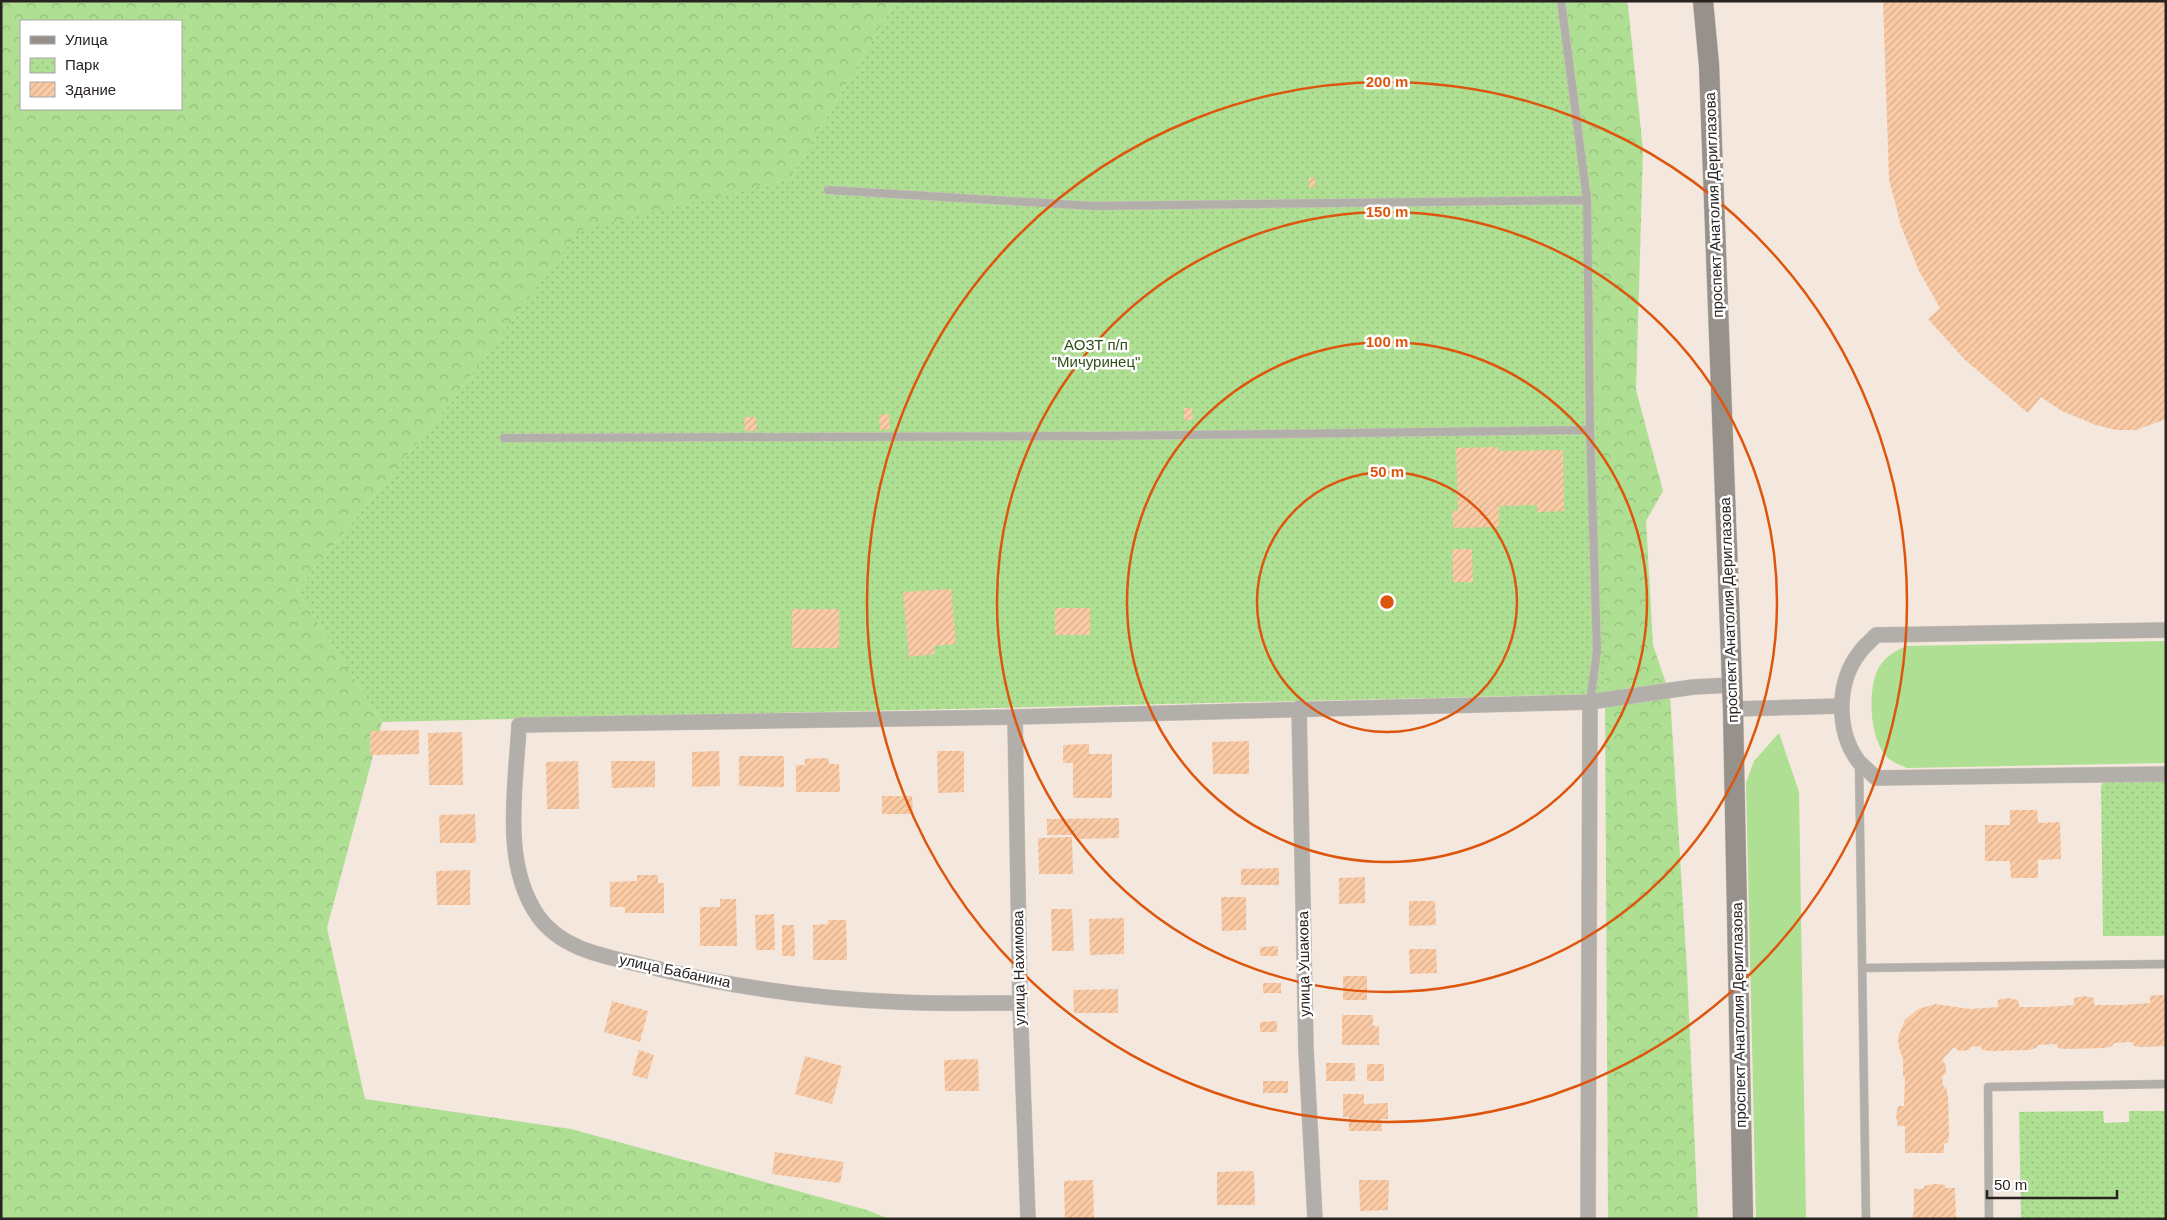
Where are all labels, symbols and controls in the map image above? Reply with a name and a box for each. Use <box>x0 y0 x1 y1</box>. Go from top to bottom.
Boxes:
legend <box>20 20 182 110</box>
text: Улица <box>65 31 108 48</box>
text: Парк <box>65 56 99 73</box>
text: 200 m <box>1366 73 1408 90</box>
text: Здание <box>65 81 116 98</box>
street label: проспект Анатолия Дериглазова <box>1701 91 1726 318</box>
text: 150 m <box>1366 203 1408 220</box>
text: 100 m <box>1366 333 1408 350</box>
park label: АОЗТ п/п "Мичуринец" <box>1052 336 1140 370</box>
text: 50 m <box>1370 463 1404 480</box>
street label: проспект Анатолия Дериглазова <box>1716 496 1741 723</box>
centre of rings <box>1378 593 1396 611</box>
street label: проспект Анатолия Дериглазова <box>1728 901 1749 1128</box>
street label: улица Нахимова <box>1009 910 1028 1026</box>
street label: улица Ушакова <box>1294 910 1313 1017</box>
street label: улица Бабанина <box>618 950 733 991</box>
scale bar <box>1987 1168 2117 1200</box>
text: 50 m <box>1994 1176 2027 1193</box>

